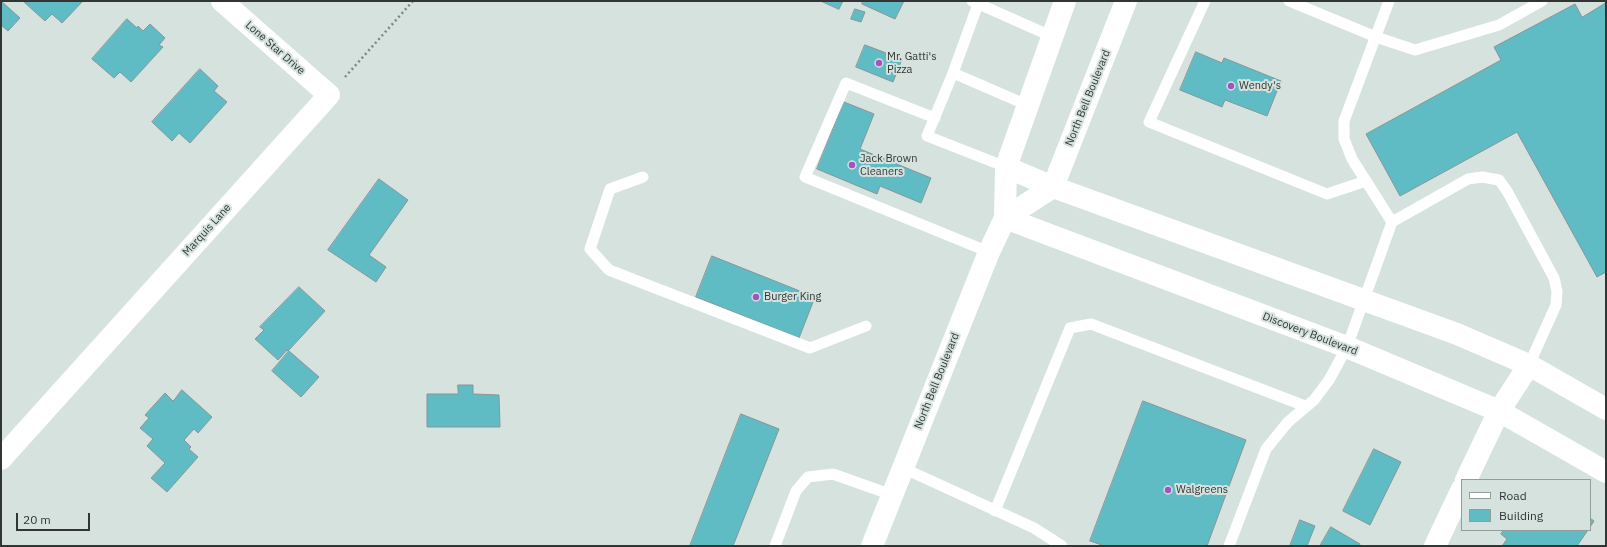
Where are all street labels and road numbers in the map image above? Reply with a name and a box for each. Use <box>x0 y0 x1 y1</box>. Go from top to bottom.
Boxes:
street label: Lone Star Drive <box>242 19 308 77</box>
street label: North Bell Boulevard <box>1063 48 1113 148</box>
street label: Marquis Lane <box>180 201 234 259</box>
street label: Discovery Boulevard <box>1261 310 1359 358</box>
street label: North Bell Boulevard <box>912 331 962 431</box>

